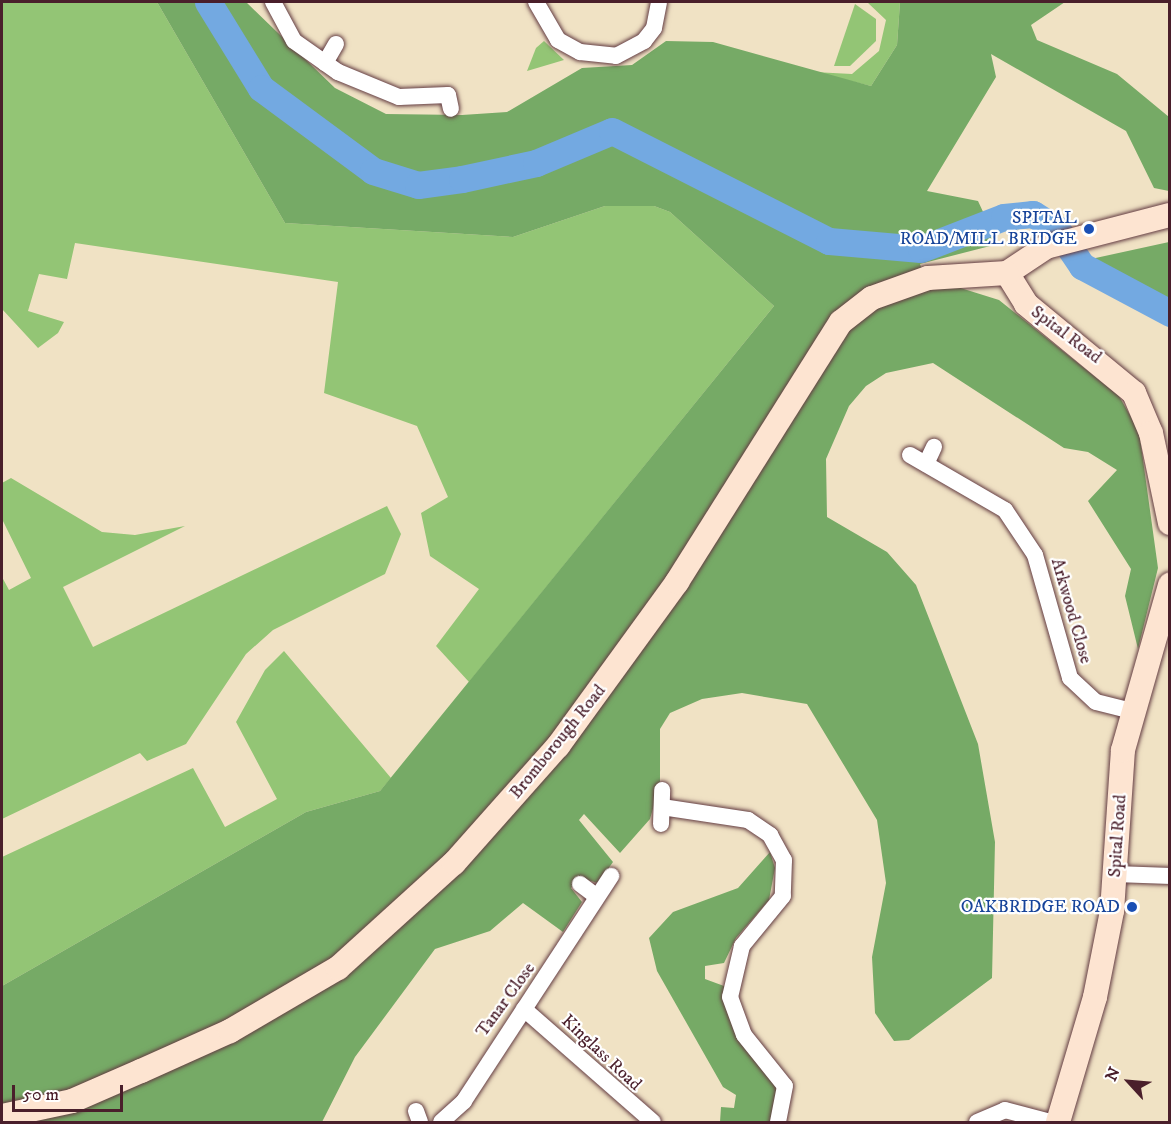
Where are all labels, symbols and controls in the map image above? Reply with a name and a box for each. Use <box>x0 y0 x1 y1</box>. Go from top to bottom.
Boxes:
place label: SPITAL ROAD/MILL BRIDGE <box>900 208 1077 250</box>
marker: SPITAL ROAD/MILL BRIDGE <box>1082 222 1096 236</box>
street label: Spital Road <box>1026 301 1106 369</box>
street label: Arkwood Close <box>1046 556 1096 666</box>
street label: Bromborough Road <box>505 680 611 804</box>
street label: Spital Road <box>1104 794 1132 878</box>
place label: OAKBRIDGE ROAD <box>961 896 1120 918</box>
marker: OAKBRIDGE ROAD <box>1125 900 1139 914</box>
street label: Tanar Close <box>472 959 540 1041</box>
street label: Kinglass Road <box>556 1010 646 1096</box>
north arrow <box>1099 1052 1159 1112</box>
text: N <box>1101 1064 1125 1084</box>
scale bar <box>15 1073 126 1111</box>
text: 50 m <box>23 1084 59 1106</box>

